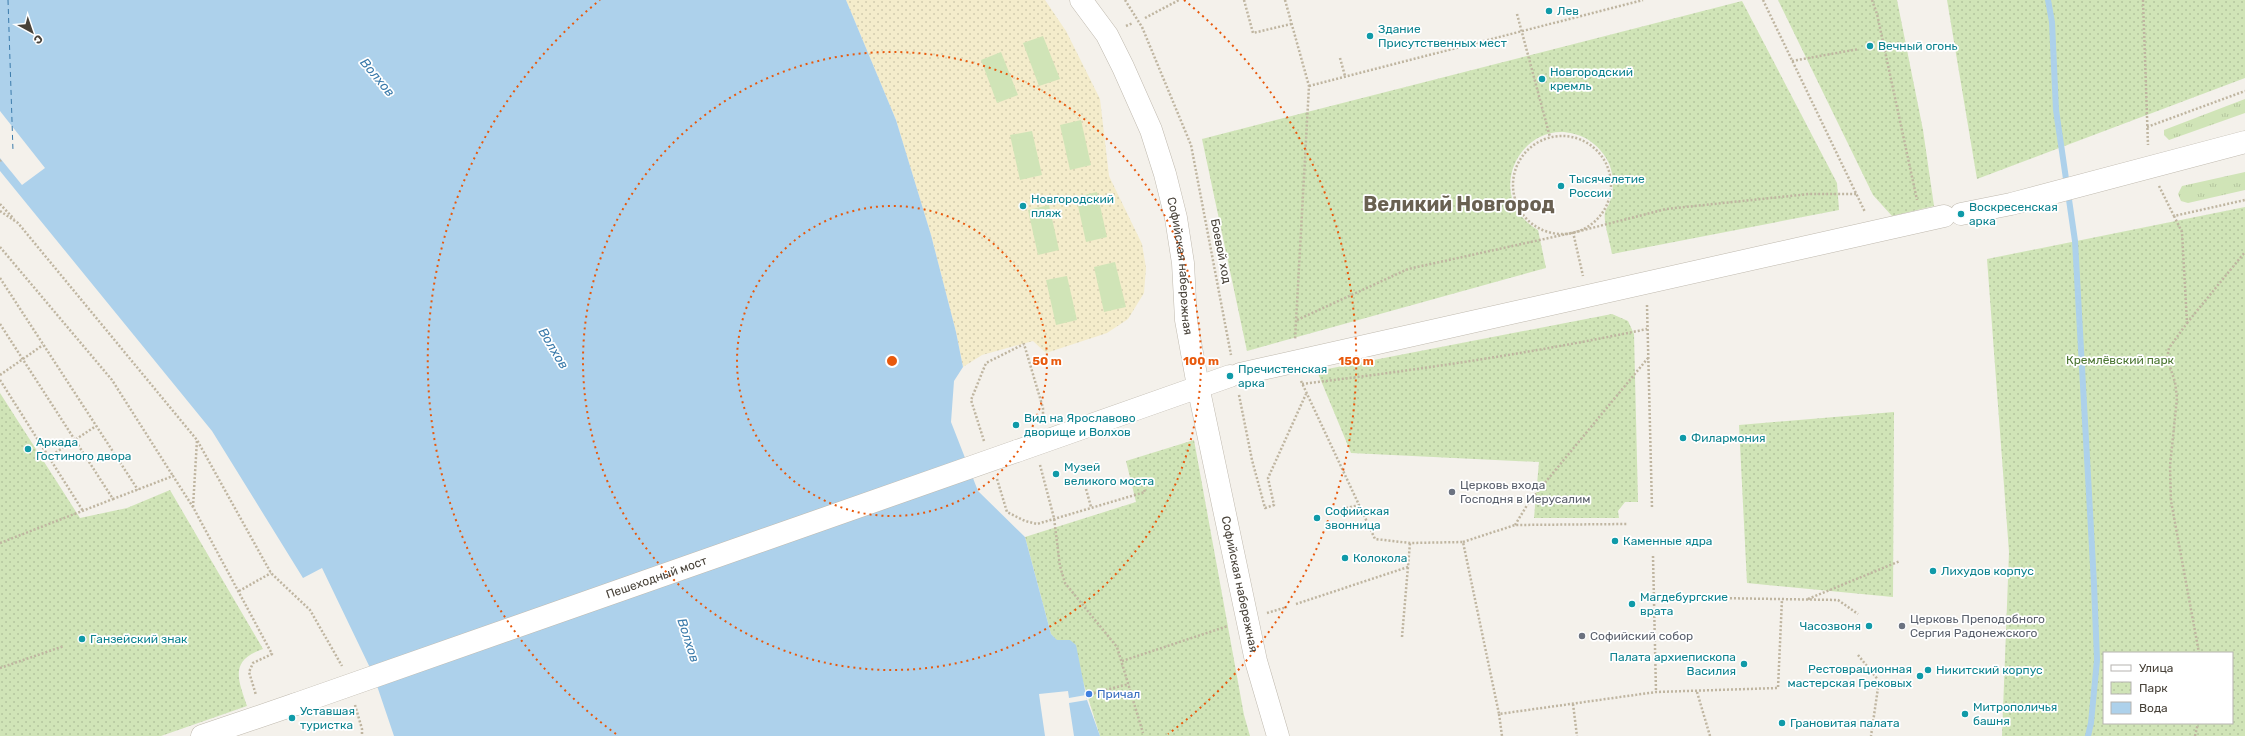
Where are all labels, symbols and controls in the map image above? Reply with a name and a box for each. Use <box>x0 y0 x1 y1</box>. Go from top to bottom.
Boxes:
place label: Лев <box>1557 4 1579 18</box>
marker: Лев <box>1544 6 1554 16</box>
north arrow <box>12 12 52 52</box>
place label: Здание Присутственных мест <box>1378 22 1507 50</box>
marker: Здание Присутственных мест <box>1365 31 1375 41</box>
text: С <box>31 32 45 47</box>
place label: Вечный огонь <box>1878 39 1958 53</box>
marker: Вечный огонь <box>1865 41 1875 51</box>
water label: Волхов <box>357 55 398 100</box>
place label: Новгородский кремль <box>1550 65 1633 93</box>
marker: Новгородский кремль <box>1537 74 1547 84</box>
place label: Тысячелетие России <box>1569 172 1645 200</box>
marker: Тысячелетие России <box>1556 181 1566 191</box>
place label: Новгородский пляж <box>1031 192 1114 220</box>
district label: Великий Новгород <box>1363 192 1555 216</box>
street label: Софийская набережная <box>1164 196 1196 336</box>
place label: Воскресенская арка <box>1969 200 2058 228</box>
marker: Новгородский пляж <box>1018 201 1028 211</box>
marker: Воскресенская арка <box>1956 209 1966 219</box>
street label: Боевой ход <box>1208 217 1234 285</box>
water label: Волхов <box>535 325 572 372</box>
park label: Кремлёвский парк <box>2066 353 2175 367</box>
centre of rings <box>885 354 899 368</box>
text: 50 m <box>1032 354 1062 368</box>
text: 100 m <box>1183 354 1219 368</box>
text: 150 m <box>1338 354 1374 368</box>
place label: Пречистенская арка <box>1238 362 1327 390</box>
marker: Пречистенская арка <box>1225 371 1235 381</box>
place label: Вид на Ярославово дворище и Волхов <box>1024 411 1136 439</box>
marker: Вид на Ярославово дворище и Волхов <box>1011 420 1021 430</box>
place label: Филармония <box>1691 431 1766 445</box>
marker: Филармония <box>1678 433 1688 443</box>
place label: Аркада Гостиного двора <box>36 435 131 463</box>
marker: Аркада Гостиного двора <box>23 444 33 454</box>
place label: Музей великого моста <box>1064 460 1154 488</box>
marker: Музей великого моста <box>1051 469 1061 479</box>
place label: Церковь входа Господня в Иерусалим <box>1460 478 1591 506</box>
marker: Церковь входа Господня в Иерусалим <box>1447 487 1457 497</box>
place label: Софийская звонница <box>1325 504 1389 532</box>
marker: Софийская звонница <box>1312 513 1322 523</box>
street label: Софийская набережная <box>1219 515 1261 654</box>
place label: Каменные ядра <box>1623 534 1713 548</box>
marker: Каменные ядра <box>1610 536 1620 546</box>
place label: Колокола <box>1353 551 1407 565</box>
street label: Пешеходный мост <box>604 553 709 602</box>
marker: Колокола <box>1340 553 1350 563</box>
place label: Лихудов корпус <box>1941 564 2034 578</box>
marker: Лихудов корпус <box>1928 566 1938 576</box>
place label: Магдебургские врата <box>1640 590 1728 618</box>
marker: Магдебургские врата <box>1627 599 1637 609</box>
place label: Церковь Преподобного Сергия Радонежского <box>1910 612 2045 640</box>
water label: Волхов <box>674 616 703 664</box>
place label: Часозвоня <box>1799 619 1861 633</box>
marker: Часозвоня <box>1864 621 1874 631</box>
marker: Церковь Преподобного Сергия Радонежского <box>1897 621 1907 631</box>
place label: Софийский собор <box>1590 629 1693 643</box>
marker: Софийский собор <box>1577 631 1587 641</box>
place label: Ганзейский знак <box>90 632 188 646</box>
marker: Ганзейский знак <box>77 634 87 644</box>
place label: Палата архиепископа Василия <box>1609 650 1736 678</box>
legend <box>2103 652 2233 724</box>
marker: Палата архиепископа Василия <box>1739 659 1749 669</box>
text: Улица <box>2139 661 2173 675</box>
place label: Рестоврационная мастерская Грековых <box>1788 662 1913 690</box>
place label: Никитский корпус <box>1936 663 2043 677</box>
marker: Никитский корпус <box>1923 665 1933 675</box>
marker: Рестоврационная мастерская Грековых <box>1915 671 1925 681</box>
text: Парк <box>2139 681 2168 695</box>
place label: Причал <box>1097 687 1140 701</box>
marker: Причал <box>1084 689 1094 699</box>
place label: Митрополичья башня <box>1973 700 2057 728</box>
text: Вода <box>2139 701 2168 715</box>
place label: Уставшая туристка <box>300 704 355 732</box>
marker: Митрополичья башня <box>1960 709 1970 719</box>
marker: Уставшая туристка <box>287 713 297 723</box>
place label: Грановитая палата <box>1790 716 1900 730</box>
marker: Грановитая палата <box>1777 718 1787 728</box>

